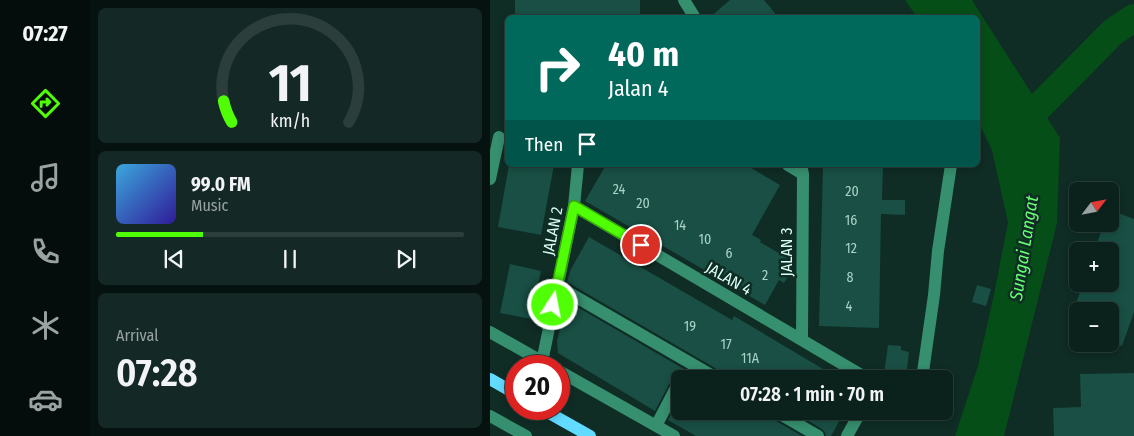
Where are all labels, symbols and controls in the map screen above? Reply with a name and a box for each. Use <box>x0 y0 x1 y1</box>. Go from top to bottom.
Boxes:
text: 07:27 <box>22 20 68 47</box>
text: 40 m <box>608 33 679 75</box>
icon: right <box>525 35 590 100</box>
text: 11 <box>268 52 312 115</box>
text: Jalan 4 <box>608 75 668 102</box>
icon: directions <box>28 86 63 121</box>
text: km/h <box>270 110 310 132</box>
icon: arrive <box>573 130 601 158</box>
text: Then <box>525 133 563 156</box>
icon: music <box>28 160 63 195</box>
text: 99.0 FM <box>191 173 251 196</box>
house number: 24 <box>613 181 626 198</box>
north arrow <box>1069 182 1119 232</box>
map controls <box>1069 182 1119 352</box>
house number: 20 <box>845 183 859 200</box>
water label: Sungai Langat <box>1005 194 1043 303</box>
house number: 20 <box>636 195 650 212</box>
text: Music <box>191 196 228 215</box>
street label: JALAN 2 <box>539 205 566 257</box>
house number: 16 <box>845 212 857 229</box>
house number: 14 <box>674 217 686 234</box>
pin <box>620 224 662 266</box>
street label: JALAN 3 <box>777 228 796 276</box>
icon: arrive <box>627 231 655 259</box>
house number: 10 <box>699 231 711 248</box>
icon: phone <box>28 234 63 269</box>
house number: 12 <box>845 240 857 257</box>
button: + <box>1069 242 1119 292</box>
icon: previous <box>160 245 188 273</box>
icon: pause <box>276 245 304 273</box>
icon: next <box>392 245 420 273</box>
house number: 6 <box>726 245 733 262</box>
street label: JALAN 4 <box>703 258 755 299</box>
house number: 2 <box>762 267 768 284</box>
house number: 8 <box>847 269 854 286</box>
position arrow <box>526 278 578 330</box>
house number: 4 <box>846 298 853 315</box>
button: − <box>1069 302 1119 352</box>
icon: climate <box>28 308 63 343</box>
house number: 19 <box>684 318 696 335</box>
text: Arrival <box>116 326 158 345</box>
house number: 17 <box>720 336 732 353</box>
text: 07:28 <box>116 350 198 396</box>
house number: 11A <box>741 350 760 367</box>
speed limit sign: 20 <box>505 355 570 420</box>
icon: car <box>28 382 63 417</box>
text: 07:28 · 1 min · 70 m <box>740 383 884 406</box>

